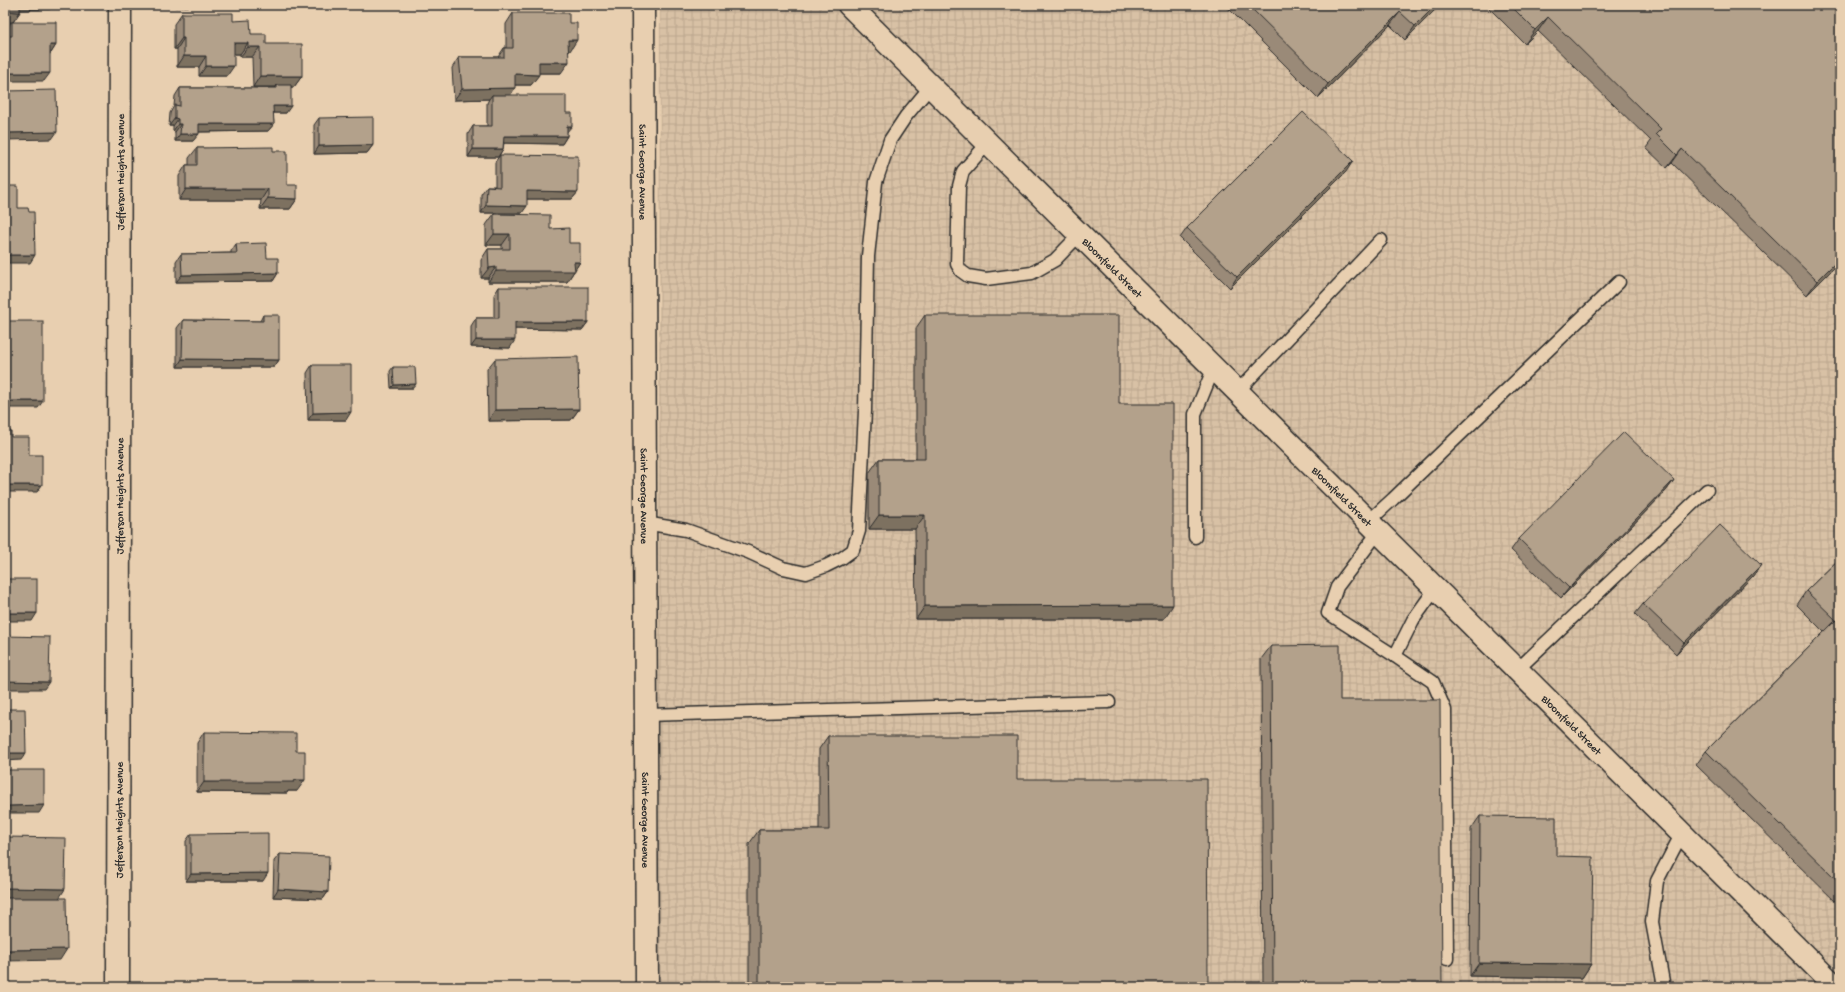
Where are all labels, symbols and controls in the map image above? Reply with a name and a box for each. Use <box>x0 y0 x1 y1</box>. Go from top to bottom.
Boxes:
street label: Jefferson Heights Avenue <box>115 114 128 230</box>
street label: Saint George Avenue <box>635 124 648 220</box>
street label: Bloomfield Street <box>1078 236 1145 302</box>
street label: Jefferson Heights Avenue <box>114 438 127 554</box>
street label: Saint George Avenue <box>637 448 649 544</box>
street label: Bloomfield Street <box>1308 464 1375 531</box>
street label: Bloomfield Street <box>1537 693 1604 759</box>
street label: Jefferson Heights Avenue <box>113 762 126 878</box>
street label: Saint George Avenue <box>638 772 651 868</box>

